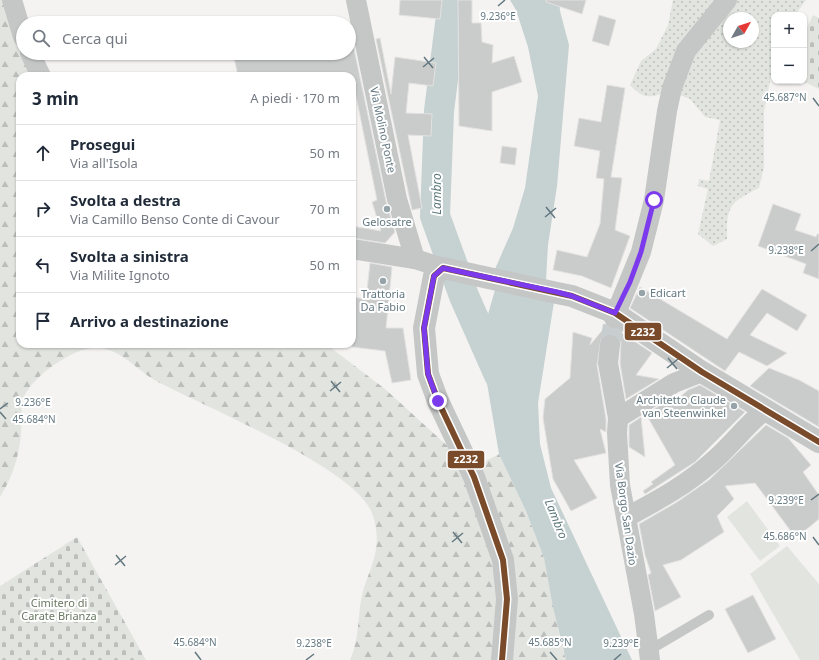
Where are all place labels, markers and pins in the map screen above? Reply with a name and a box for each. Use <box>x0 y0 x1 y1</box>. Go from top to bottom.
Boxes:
marker: Gelosatre <box>382 204 392 214</box>
place label: Gelosatre <box>362 214 412 229</box>
marker: Trattoria Da Fabio <box>378 276 388 286</box>
place label: Edicart <box>650 285 686 300</box>
place label: Trattoria Da Fabio <box>360 286 406 314</box>
marker: Edicart <box>637 288 647 298</box>
place label: Architetto Claude van Steenwinkel <box>636 392 726 420</box>
marker: Architetto Claude van Steenwinkel <box>729 401 739 411</box>

